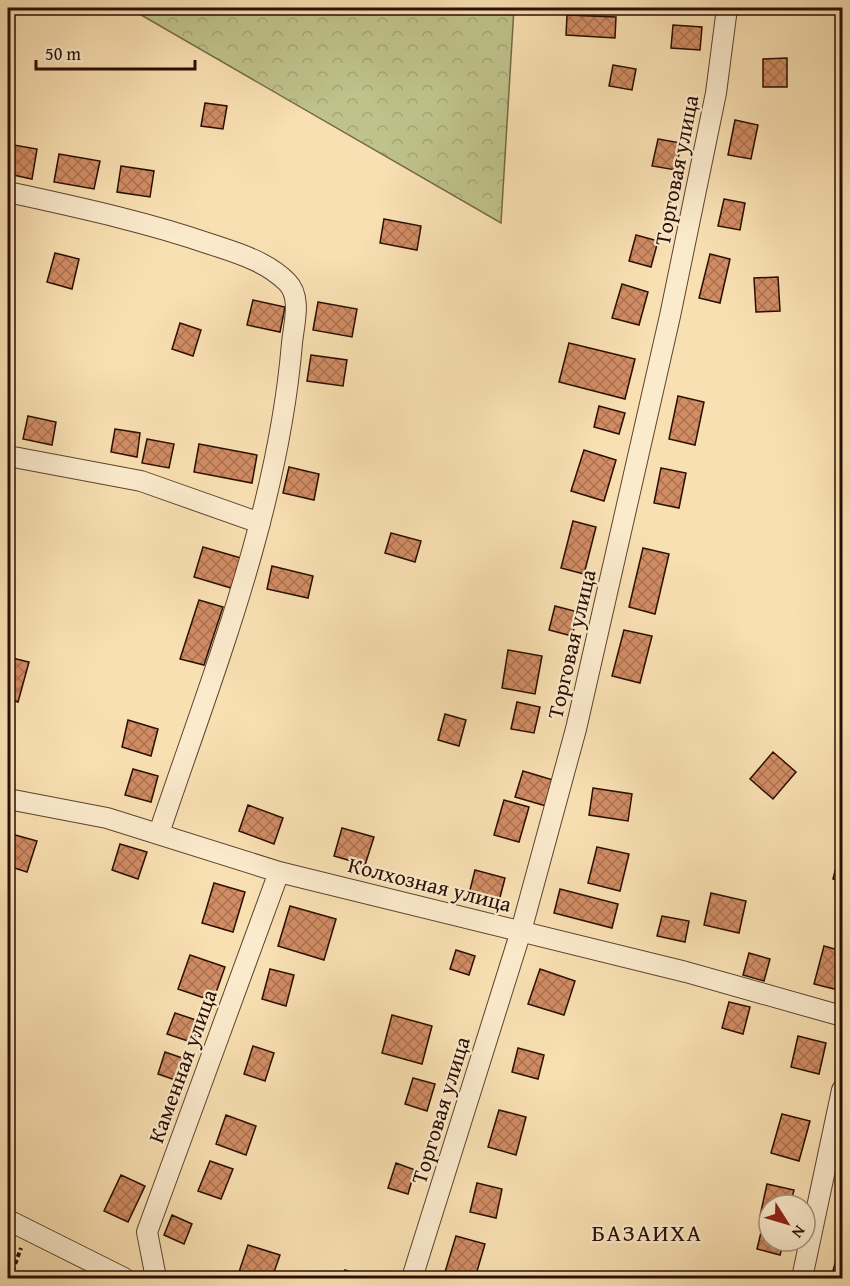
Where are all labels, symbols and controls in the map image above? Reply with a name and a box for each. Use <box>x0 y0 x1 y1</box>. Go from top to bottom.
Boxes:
scale bar <box>36 33 195 71</box>
text: 50 m <box>45 40 81 67</box>
street label: Торговая улица <box>646 92 706 248</box>
street label: Торговая улица <box>538 566 604 722</box>
street label: Колхозная улица <box>345 848 516 920</box>
street label: Каменная улица <box>139 984 225 1147</box>
street label: Торговая улица <box>402 1032 478 1188</box>
north arrow <box>757 1193 817 1253</box>
district label: БАЗАИХА <box>591 1215 703 1250</box>
text: N <box>786 1221 812 1244</box>

